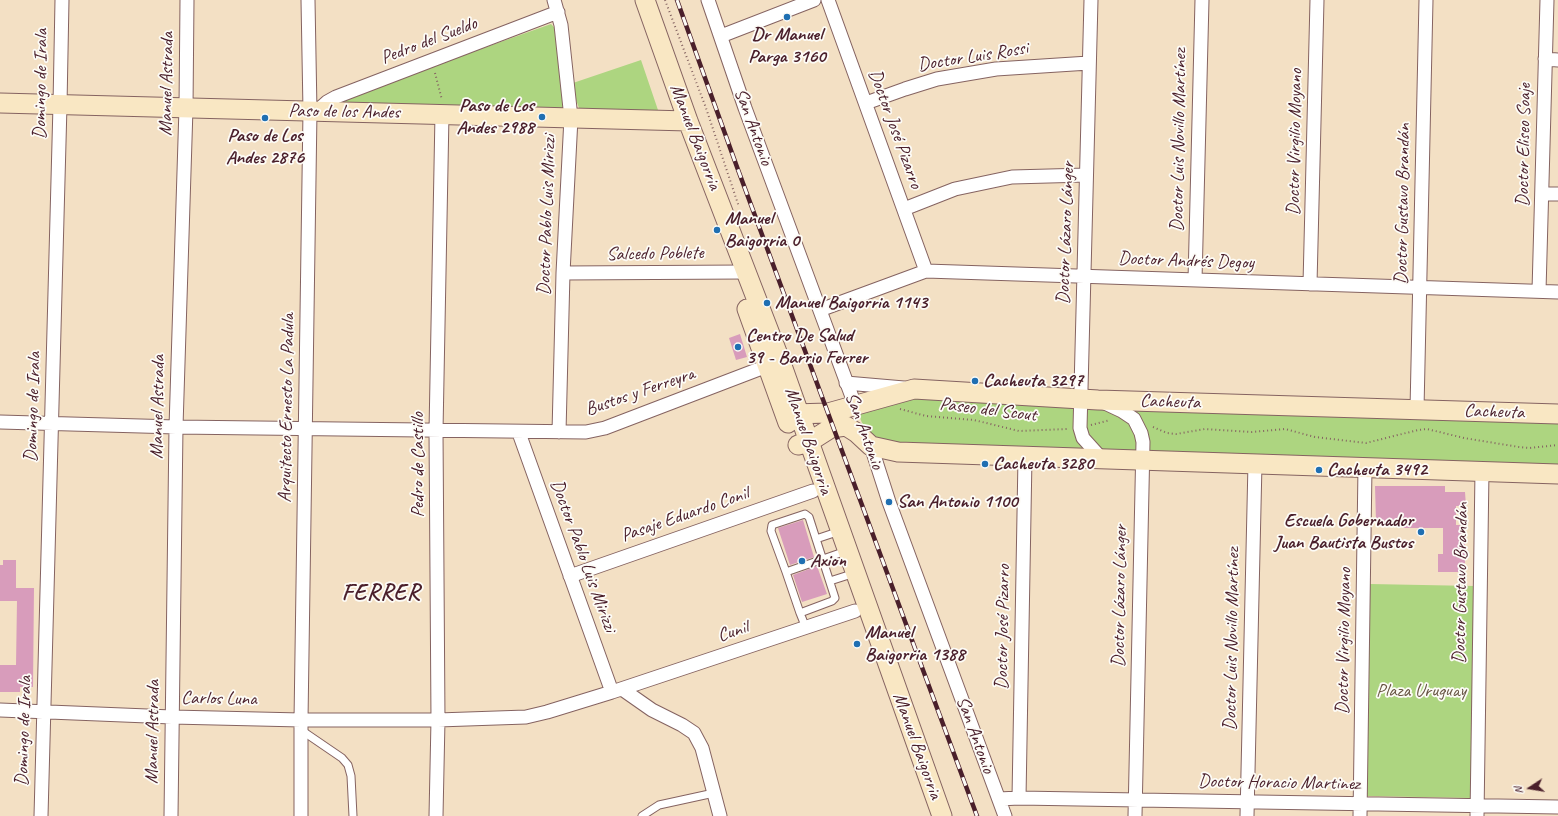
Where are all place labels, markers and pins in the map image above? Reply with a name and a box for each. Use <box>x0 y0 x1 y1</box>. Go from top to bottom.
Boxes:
marker: Dr Manuel Parga 3160 <box>782 12 792 22</box>
place label: Dr Manuel Parga 3160 <box>748 24 826 68</box>
place label: Paso de Los Andes 2988 <box>457 95 534 139</box>
marker: Paso de Los Andes 2988 <box>537 112 547 122</box>
marker: Paso de Los Andes 2876 <box>260 113 270 123</box>
place label: Paso de Los Andes 2876 <box>226 125 304 169</box>
place label: Manuel Baigorria 0 <box>725 208 799 252</box>
marker: Manuel Baigorria 0 <box>712 225 722 235</box>
place label: Manuel Baigorria 1143 <box>775 292 927 314</box>
marker: Manuel Baigorria 1143 <box>762 298 772 308</box>
place label: Centro De Salud 39 - Barrio Ferrer <box>746 325 867 369</box>
marker: Centro De Salud 39 - Barrio Ferrer <box>733 342 743 352</box>
place label: Cacheuta 3297 <box>983 370 1083 392</box>
marker: Cacheuta 3297 <box>970 376 980 386</box>
place label: Cacheuta 3280 <box>993 453 1093 475</box>
marker: Cacheuta 3280 <box>980 459 990 469</box>
place label: Cacheuta 3492 <box>1327 459 1427 481</box>
marker: Cacheuta 3492 <box>1314 465 1324 475</box>
place label: San Antonio 1100 <box>897 491 1018 513</box>
marker: San Antonio 1100 <box>884 497 894 507</box>
place label: Escuela Gobernador Juan Bautista Bustos <box>1274 510 1413 554</box>
marker: Escuela Gobernador Juan Bautista Bustos <box>1416 527 1426 537</box>
place label: Axion <box>810 550 846 572</box>
marker: Axion <box>797 556 807 566</box>
place label: Manuel Baigorria 1388 <box>865 622 965 666</box>
marker: Manuel Baigorria 1388 <box>852 639 862 649</box>

